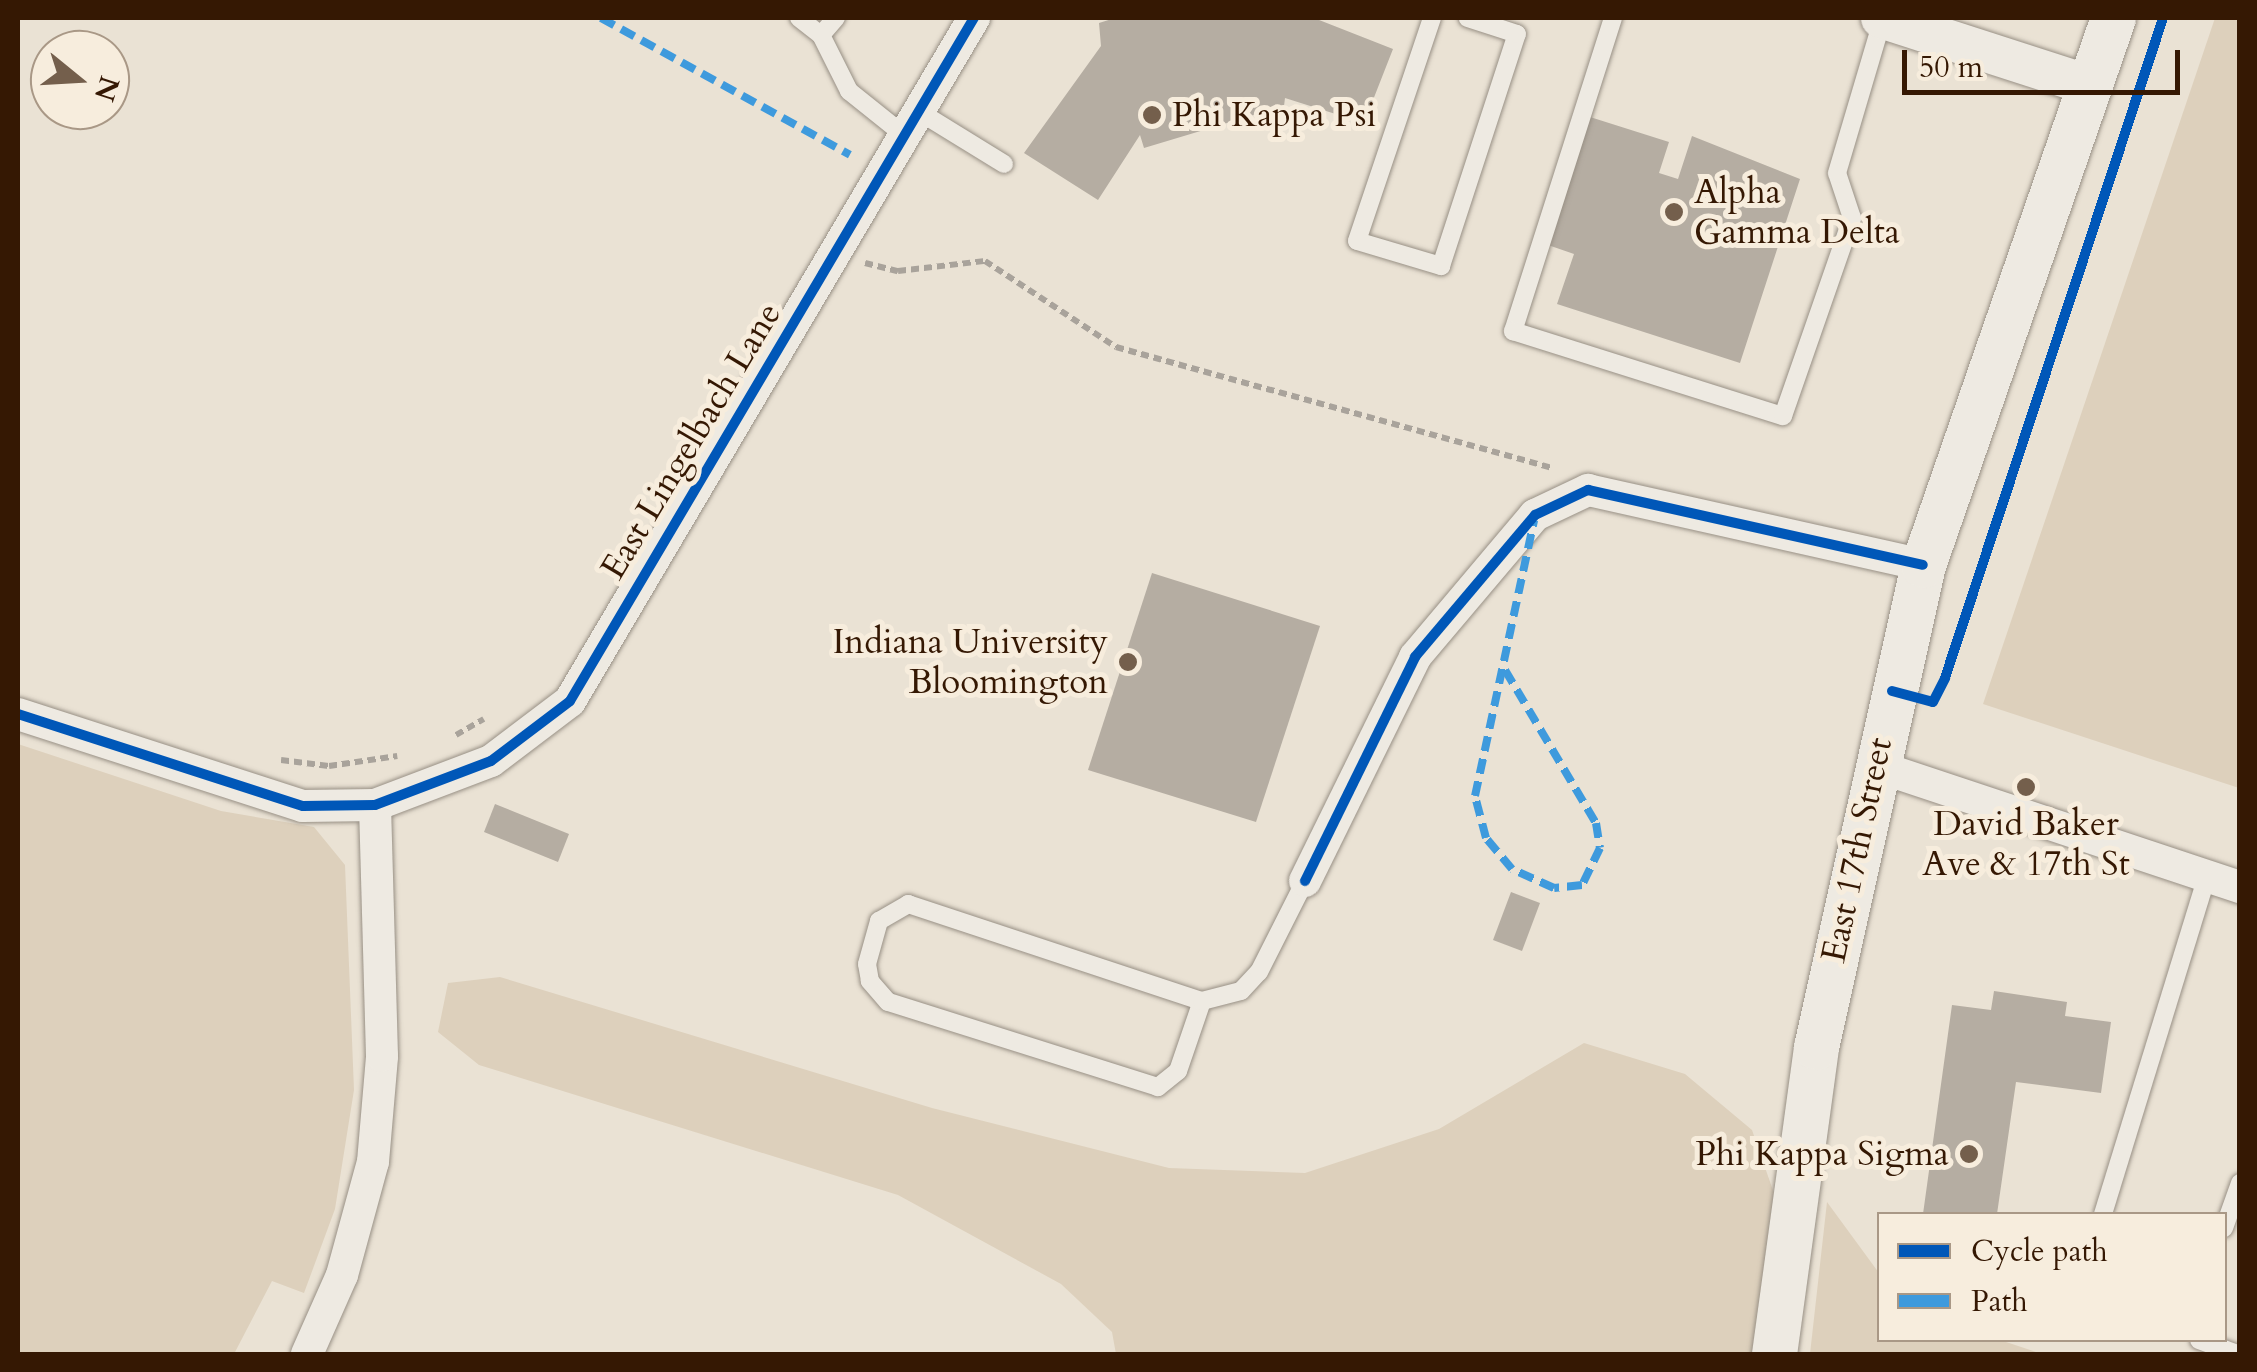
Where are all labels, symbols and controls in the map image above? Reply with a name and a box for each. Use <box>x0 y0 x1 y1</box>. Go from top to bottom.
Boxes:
north arrow <box>30 30 130 130</box>
scale bar <box>1907 30 2184 92</box>
text: 50 m <box>1919 47 1983 88</box>
text: N <box>85 71 128 106</box>
place label: Phi Kappa Psi <box>1172 94 1376 136</box>
marker: Phi Kappa Psi <box>1141 104 1163 126</box>
place label: Alpha Gamma Delta <box>1694 171 1900 253</box>
marker: Alpha Gamma Delta <box>1663 201 1685 223</box>
street label: East Lingelbach Lane <box>592 295 790 587</box>
place label: Indiana University Bloomington <box>832 621 1108 703</box>
marker: Indiana University Bloomington <box>1117 651 1139 673</box>
street label: East 17th Street <box>1813 734 1901 966</box>
marker: David Baker Ave & 17th St <box>2015 776 2037 798</box>
place label: David Baker Ave & 17th St <box>1922 803 2130 885</box>
place label: Phi Kappa Sigma <box>1695 1133 1949 1175</box>
marker: Phi Kappa Sigma <box>1958 1143 1980 1165</box>
legend <box>1877 1212 2227 1342</box>
text: Cycle path <box>1971 1231 2108 1272</box>
text: Path <box>1971 1281 2028 1322</box>

